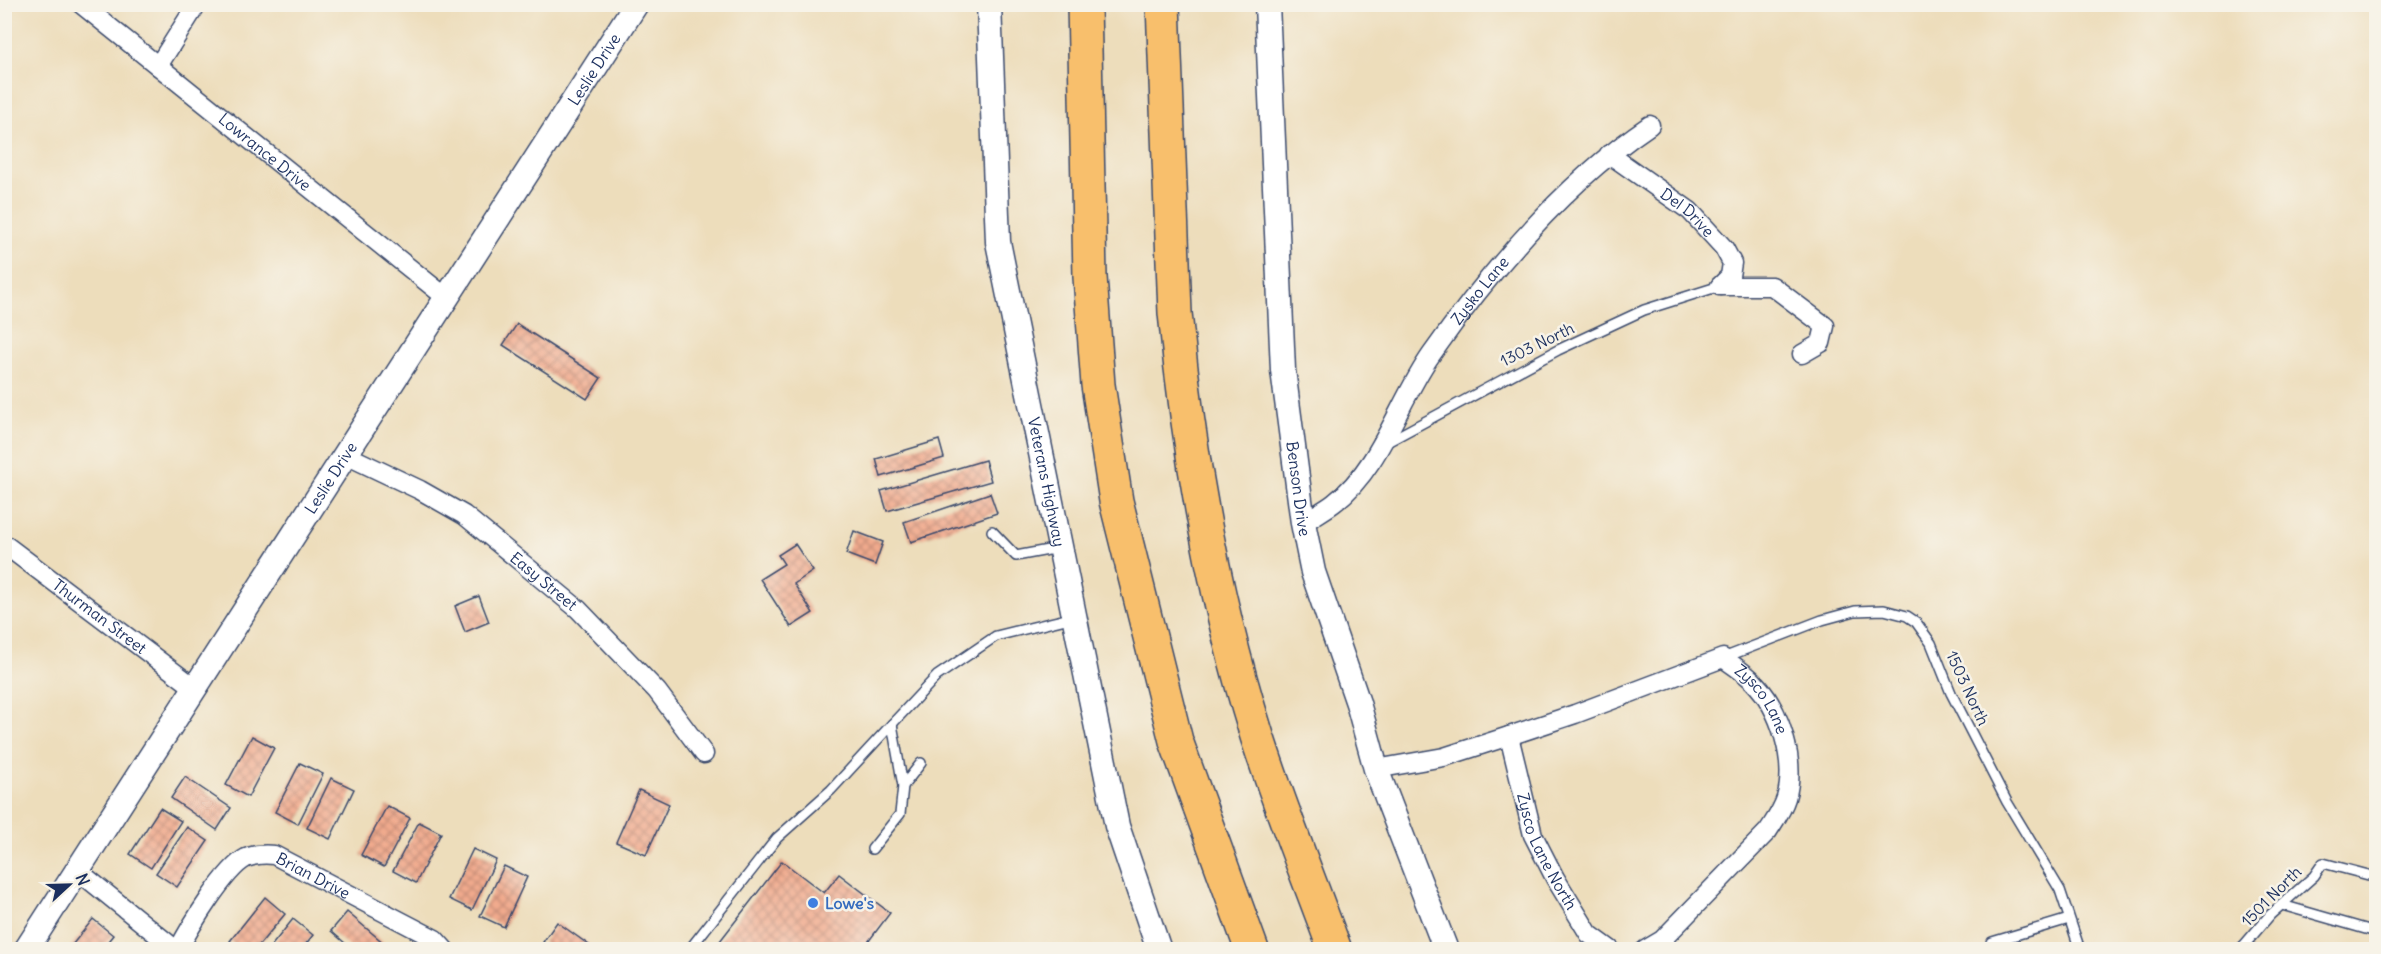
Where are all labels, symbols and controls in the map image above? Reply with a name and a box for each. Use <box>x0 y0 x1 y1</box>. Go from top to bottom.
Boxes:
street label: Leslie Drive <box>563 30 624 109</box>
street label: Lowrance Drive <box>215 109 315 195</box>
street label: Del Drive <box>1657 183 1719 241</box>
street label: Zysko Lane <box>1446 252 1513 328</box>
street label: 1303 North <box>1497 317 1577 371</box>
street label: Veterans Highway <box>1024 415 1070 548</box>
street label: Leslie Drive <box>300 438 361 517</box>
street label: Benson Drive <box>1282 440 1315 538</box>
street label: Easy Street <box>506 547 582 615</box>
street label: Thurman Street <box>49 574 151 658</box>
street label: 1503 North <box>1942 648 1994 728</box>
street label: Zysco Lane <box>1731 660 1793 736</box>
street label: Zysco Lane North <box>1513 791 1582 913</box>
street label: Brian Drive <box>273 848 354 903</box>
north arrow <box>39 855 99 915</box>
street label: 1501 North <box>2237 862 2305 930</box>
text: N <box>72 871 94 888</box>
place label: Lowe's <box>825 893 874 913</box>
marker: Lowe's <box>806 896 820 910</box>

